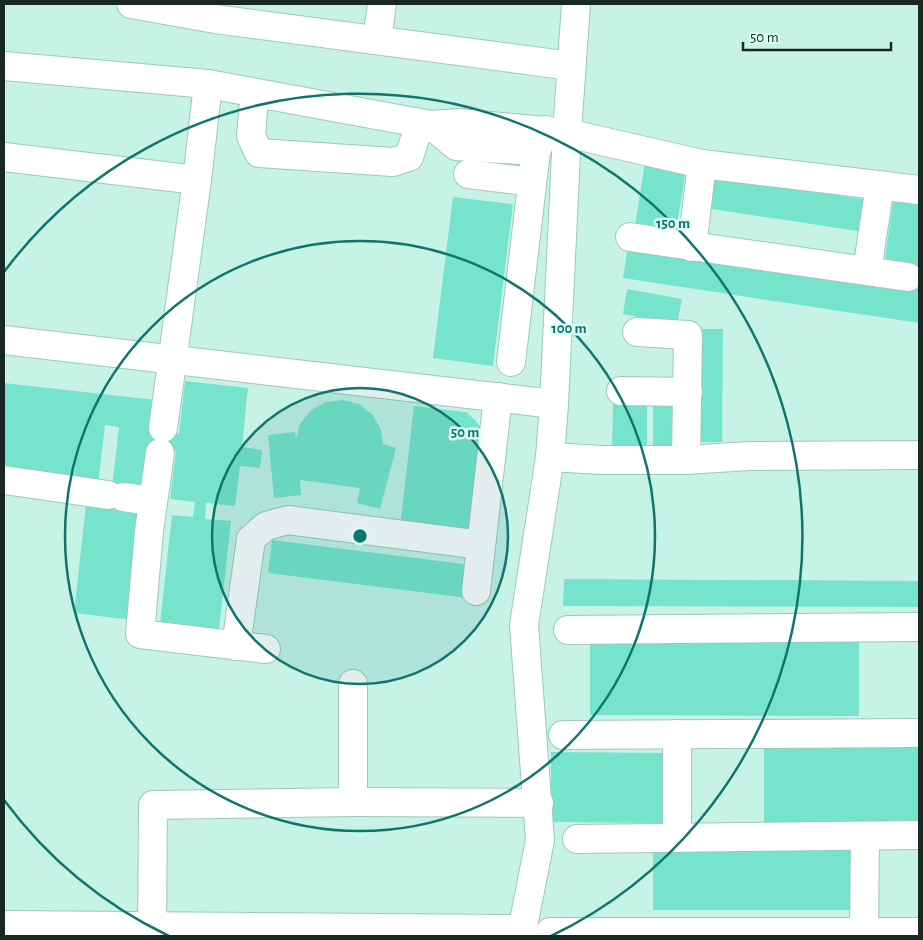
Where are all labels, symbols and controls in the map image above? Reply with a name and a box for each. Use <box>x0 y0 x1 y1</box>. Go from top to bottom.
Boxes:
scale bar <box>743 20 890 52</box>
text: 50 m <box>750 30 779 45</box>
text: 150 m <box>656 216 690 231</box>
text: 100 m <box>551 321 587 336</box>
text: 50 m <box>451 425 479 440</box>
centre of rings <box>351 527 369 545</box>

